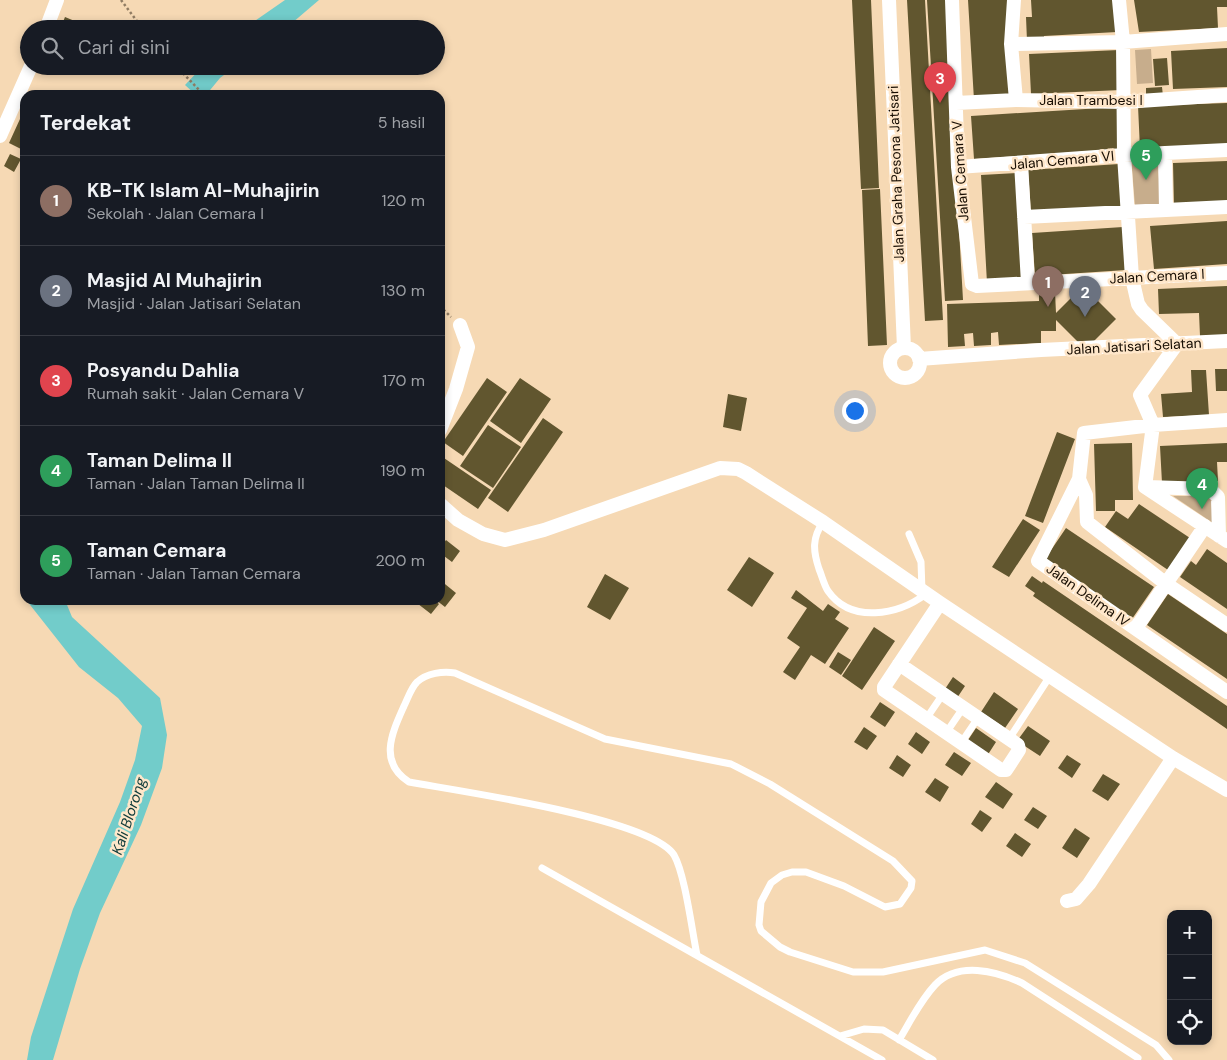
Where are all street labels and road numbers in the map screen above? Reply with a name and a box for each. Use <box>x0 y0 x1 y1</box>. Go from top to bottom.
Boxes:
street label: Jalan Graha Pesona Jatisari <box>884 85 908 263</box>
street label: Jalan Trambesi I <box>1039 91 1143 109</box>
street label: Jalan Cemara V <box>947 119 973 222</box>
street label: Jalan Cemara VI <box>1009 146 1115 174</box>
street label: Jalan Cemara I <box>1109 265 1205 287</box>
street label: Jalan Jatisari Selatan <box>1066 333 1202 359</box>
street label: Jalan Delima IV <box>1043 560 1134 631</box>

